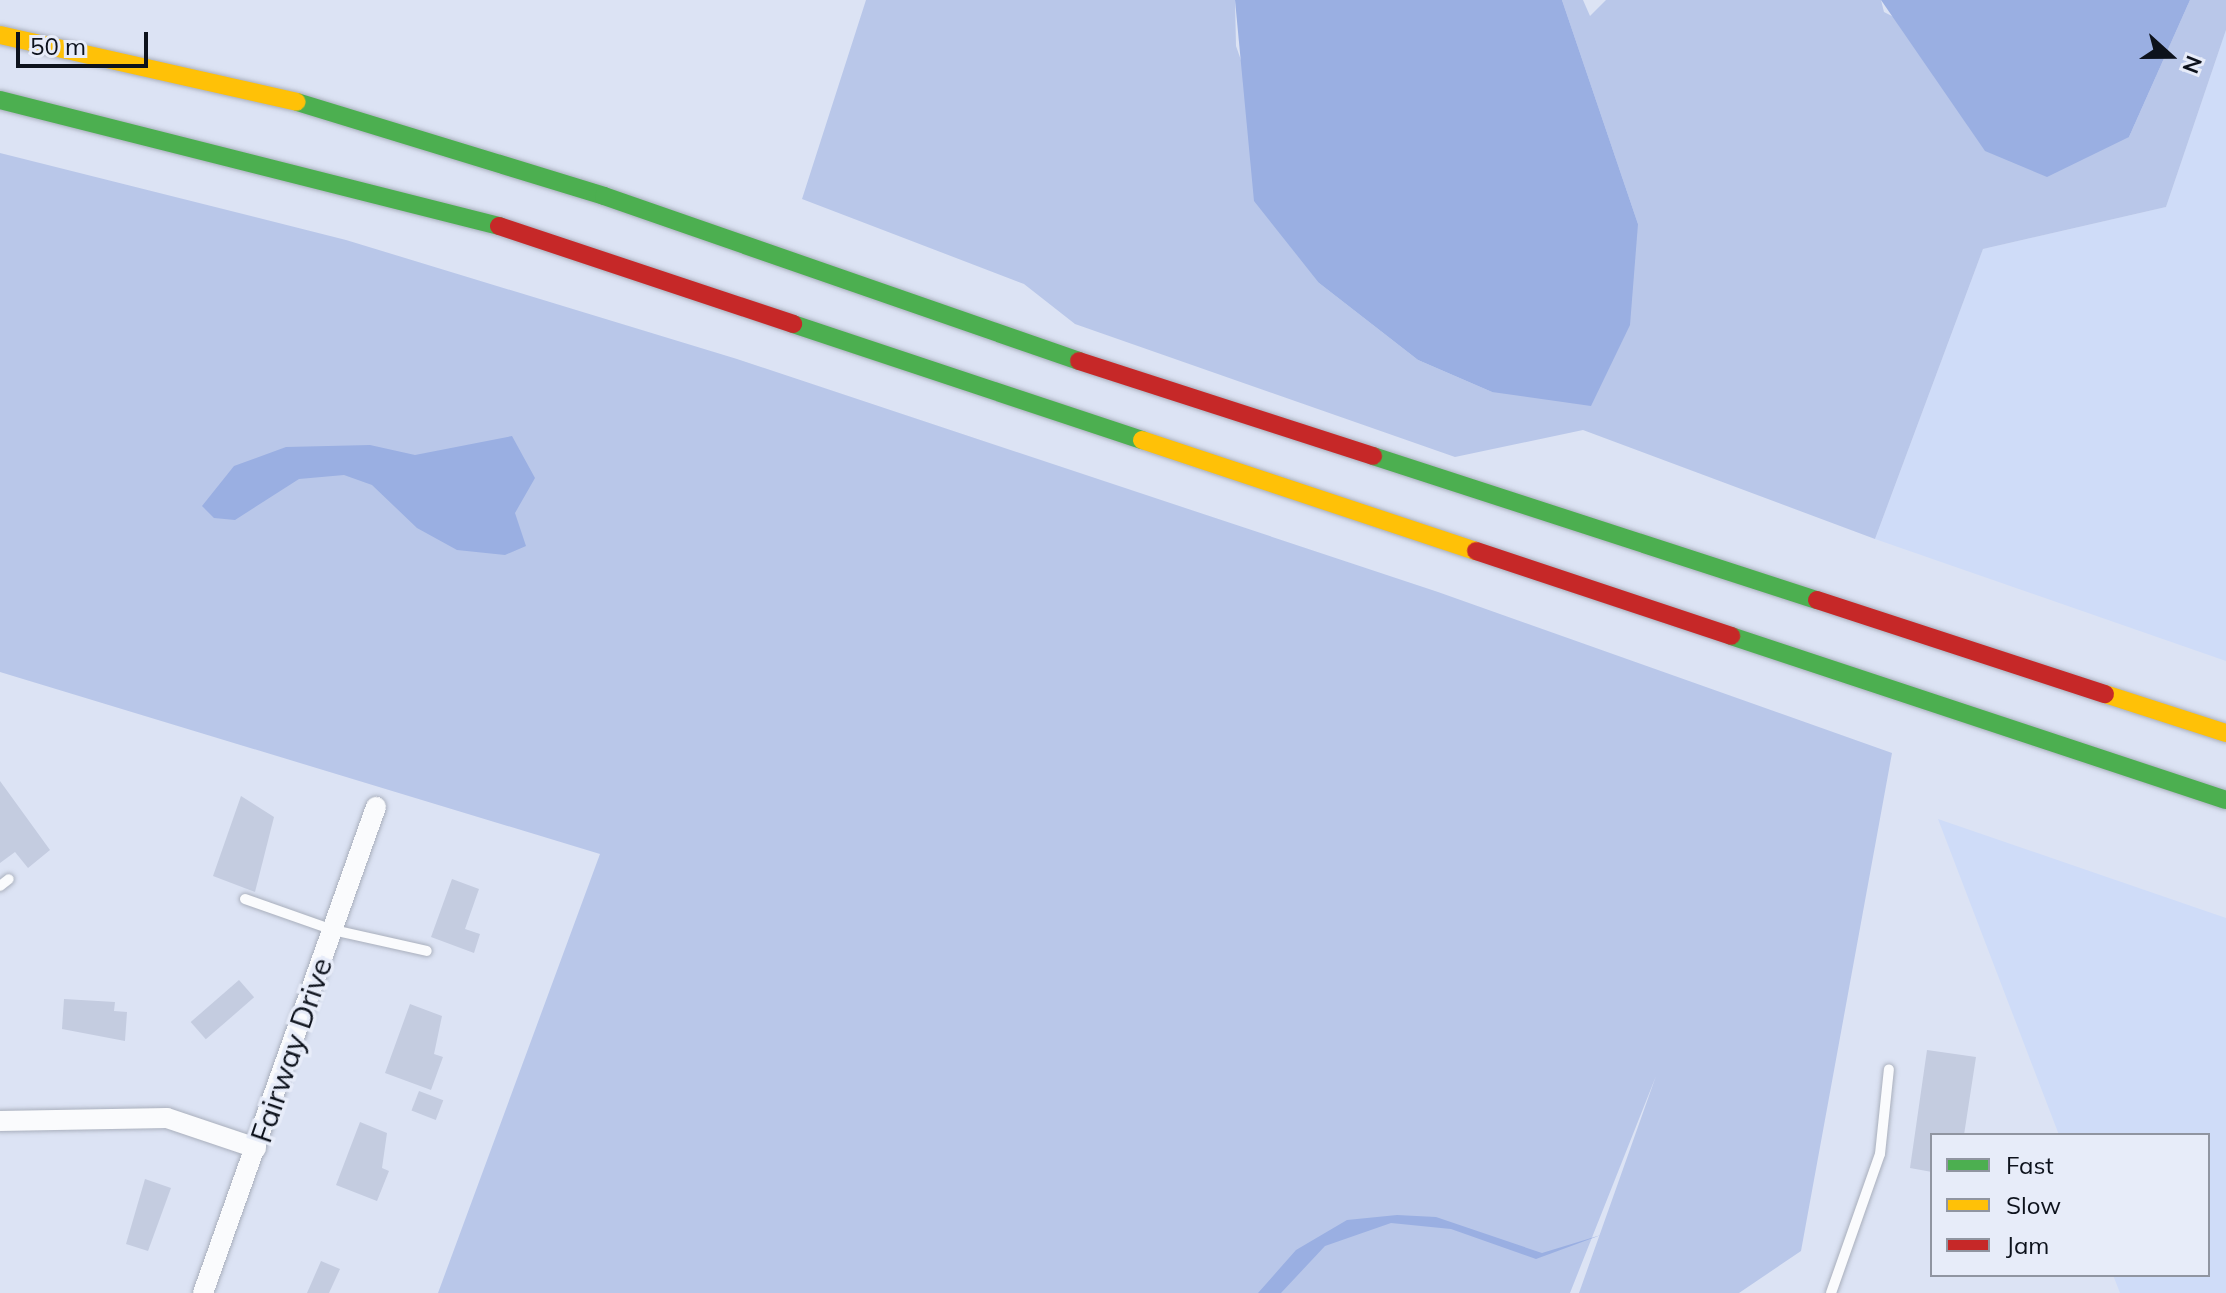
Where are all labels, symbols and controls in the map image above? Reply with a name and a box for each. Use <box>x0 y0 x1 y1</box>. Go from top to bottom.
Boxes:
scale bar <box>20 16 152 66</box>
north arrow <box>2130 16 2210 96</box>
text: 50 m <box>30 31 86 61</box>
text: N <box>2176 52 2208 77</box>
street label: Fairway Drive <box>243 953 339 1147</box>
legend <box>1930 1133 2210 1277</box>
text: Fast <box>2006 1150 2054 1180</box>
text: Slow <box>2006 1190 2061 1220</box>
text: Jam <box>2006 1230 2049 1260</box>

